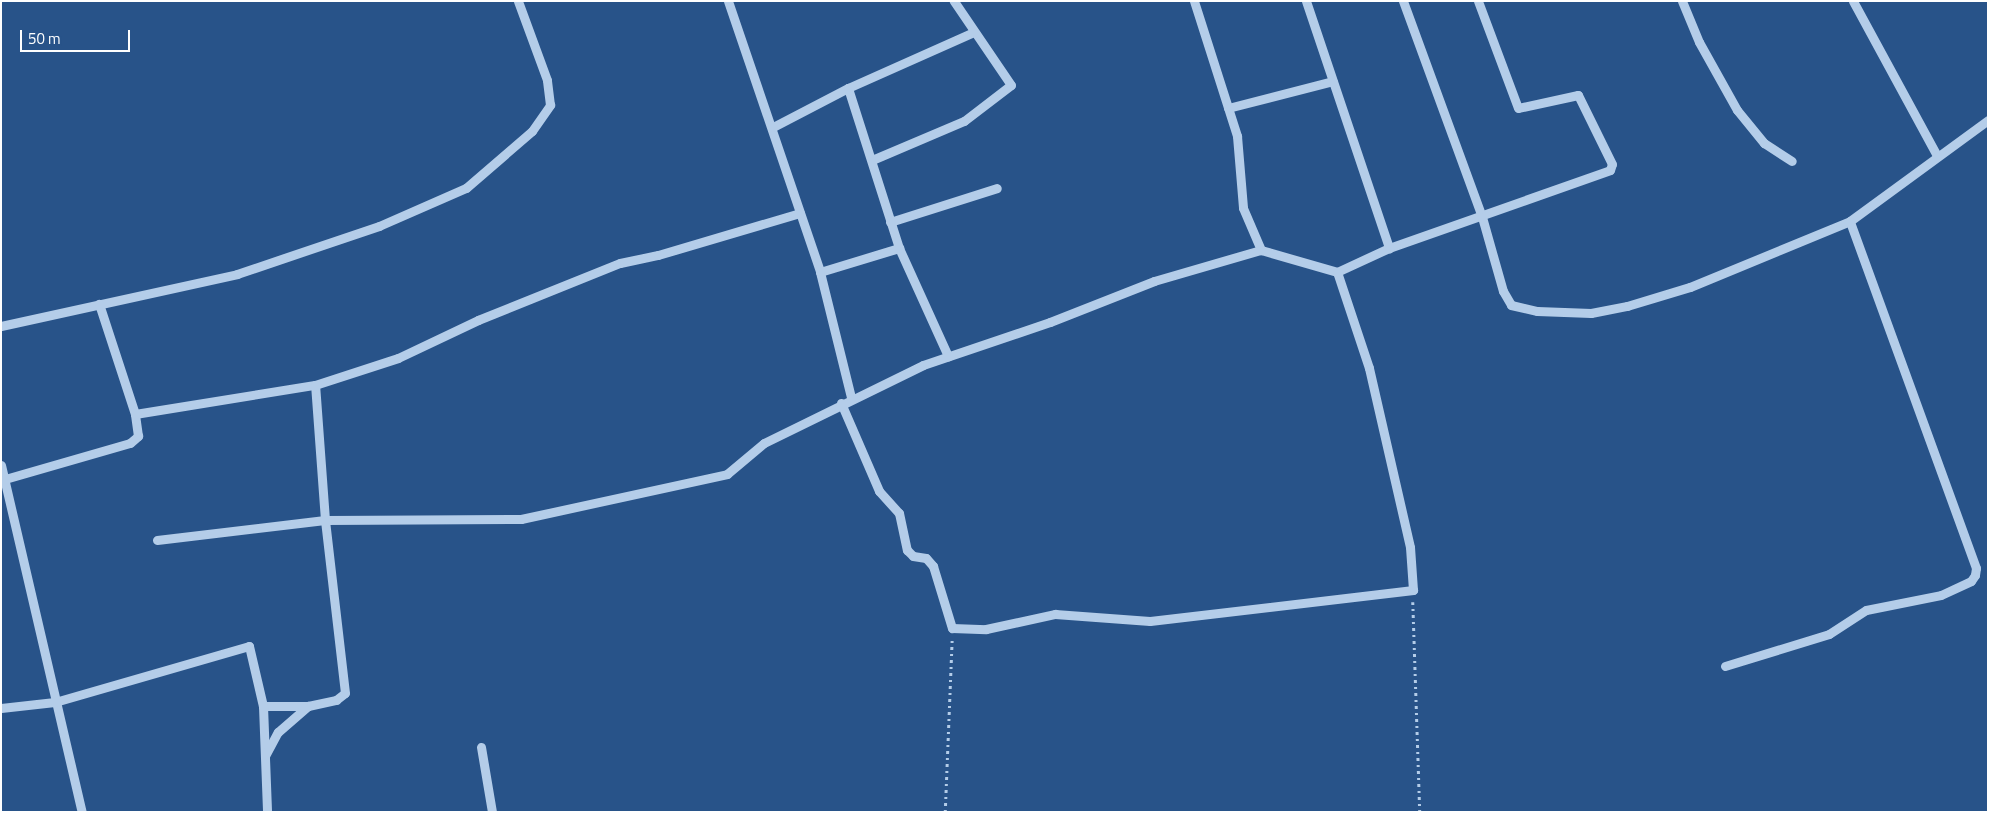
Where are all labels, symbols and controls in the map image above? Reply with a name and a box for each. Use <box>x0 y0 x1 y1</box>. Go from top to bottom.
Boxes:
scale bar <box>22 20 132 52</box>
text: 50 m <box>28 27 61 50</box>

